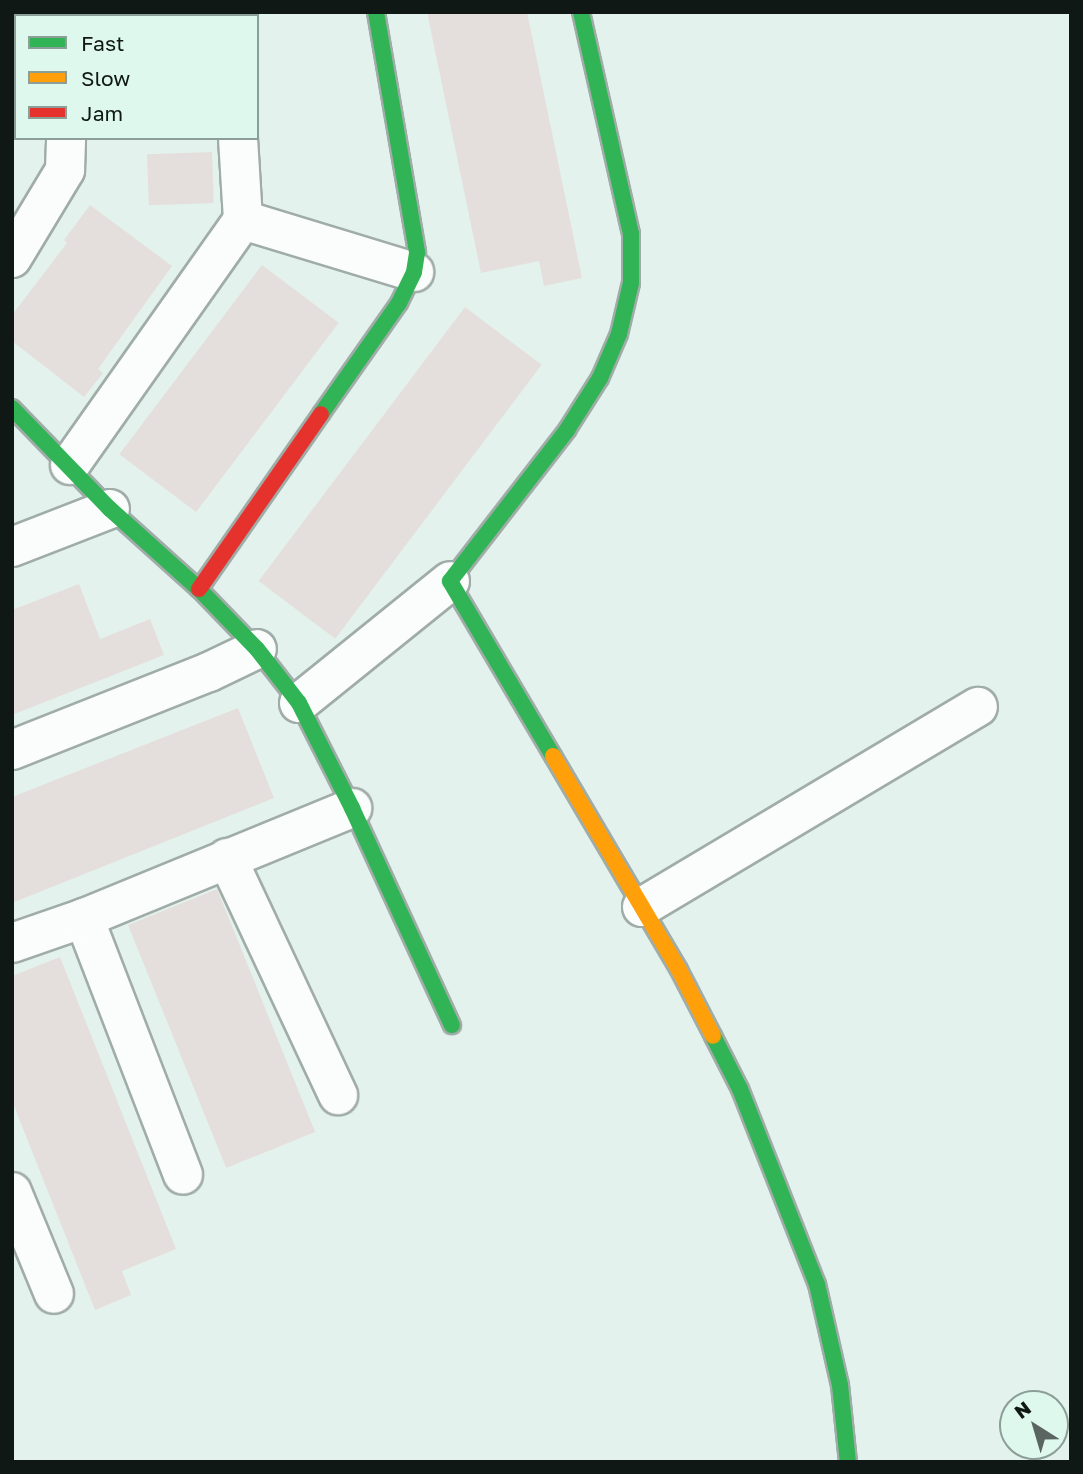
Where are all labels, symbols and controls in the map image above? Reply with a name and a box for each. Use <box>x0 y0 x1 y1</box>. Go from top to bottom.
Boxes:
legend <box>14 14 259 140</box>
text: Fast <box>81 30 124 56</box>
text: Slow <box>81 65 130 91</box>
text: Jam <box>81 100 123 126</box>
north arrow <box>999 1390 1069 1460</box>
text: N <box>1010 1396 1035 1423</box>

